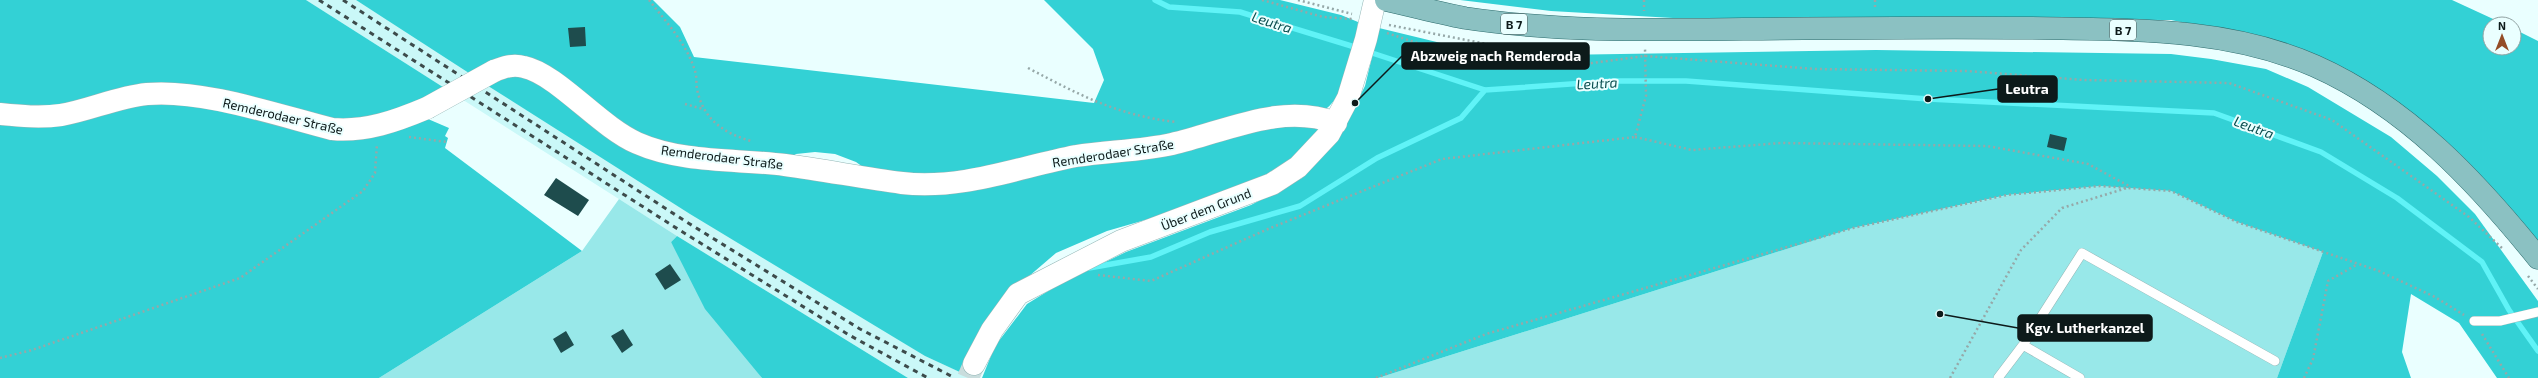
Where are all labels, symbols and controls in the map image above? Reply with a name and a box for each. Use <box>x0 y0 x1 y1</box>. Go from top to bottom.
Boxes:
water label: Leutra <box>1250 8 1294 36</box>
road number: B 7 <box>1501 14 1527 34</box>
north arrow <box>2482 16 2522 56</box>
text: N <box>2498 19 2506 32</box>
road number: B 7 <box>2110 20 2136 40</box>
callout: Abzweig nach Remderoda <box>1402 43 1589 69</box>
text: Abzweig nach Remderoda <box>1411 47 1581 64</box>
water label: Leutra <box>1576 73 1618 93</box>
callout: Leutra <box>1998 76 2057 102</box>
text: Leutra <box>2005 80 2049 97</box>
street label: Remderodaer Straße <box>221 94 345 138</box>
water label: Leutra <box>2232 112 2276 142</box>
street label: Remderodaer Straße <box>1051 135 1175 171</box>
street label: Remderodaer Straße <box>660 142 784 172</box>
street label: Über dem Grund <box>1159 184 1253 234</box>
callout: Kgv. Lutherkanzel <box>2018 315 2152 341</box>
text: Kgv. Lutherkanzel <box>2026 319 2145 336</box>

